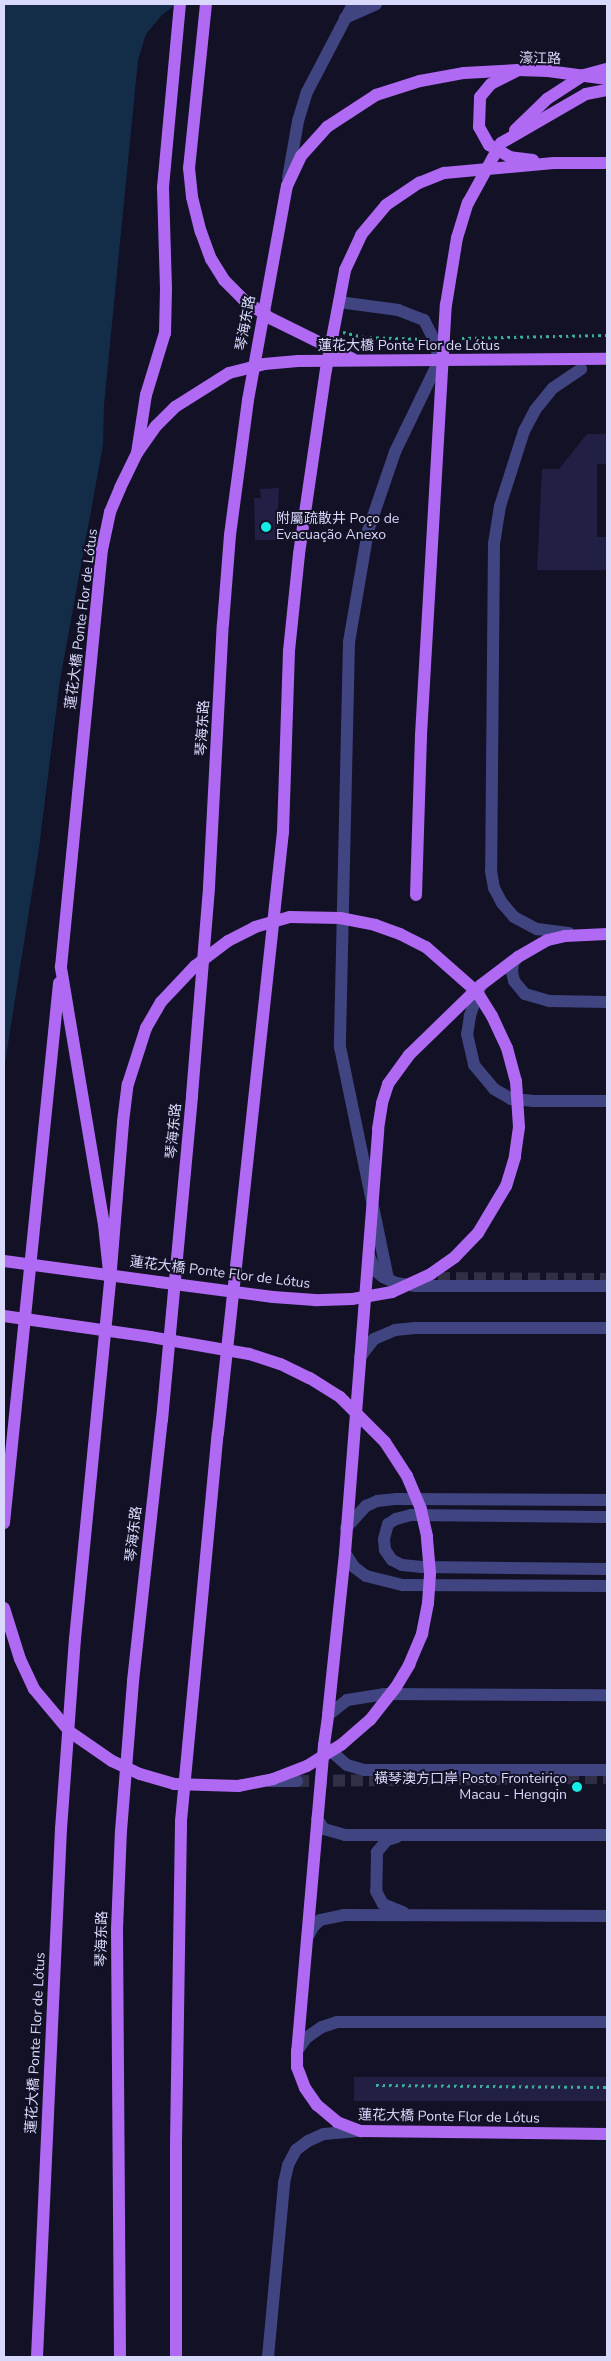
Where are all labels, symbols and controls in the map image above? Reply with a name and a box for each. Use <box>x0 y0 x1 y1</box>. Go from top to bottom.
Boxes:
street label: 濠江路 <box>519 50 561 68</box>
street label: 琴海东路 <box>233 294 259 352</box>
street label: 蓮花大橋 Ponte Flor de Lótus <box>318 338 500 354</box>
place label: 附屬疏散井 Poço de Evacuação Anexo <box>276 511 399 544</box>
marker: 附屬疏散井 Poço de Evacuação Anexo <box>260 521 272 533</box>
street label: 蓮花大橋 Ponte Flor de Lótus <box>63 528 101 710</box>
street label: 琴海东路 <box>193 700 213 756</box>
street label: 琴海东路 <box>163 1102 185 1160</box>
street label: 蓮花大橋 Ponte Flor de Lótus <box>129 1254 311 1292</box>
street label: 琴海东路 <box>123 1505 145 1563</box>
place label: 橫琴澳方口岸 Posto Fronteiriço Macau - Hengqin <box>374 1771 567 1804</box>
marker: 橫琴澳方口岸 Posto Fronteiriço Macau - Hengqin <box>571 1781 583 1793</box>
street label: 琴海东路 <box>93 1911 111 1967</box>
street label: 蓮花大橋 Ponte Flor de Lótus <box>23 1952 49 2134</box>
street label: 蓮花大橋 Ponte Flor de Lótus <box>358 2107 540 2127</box>

